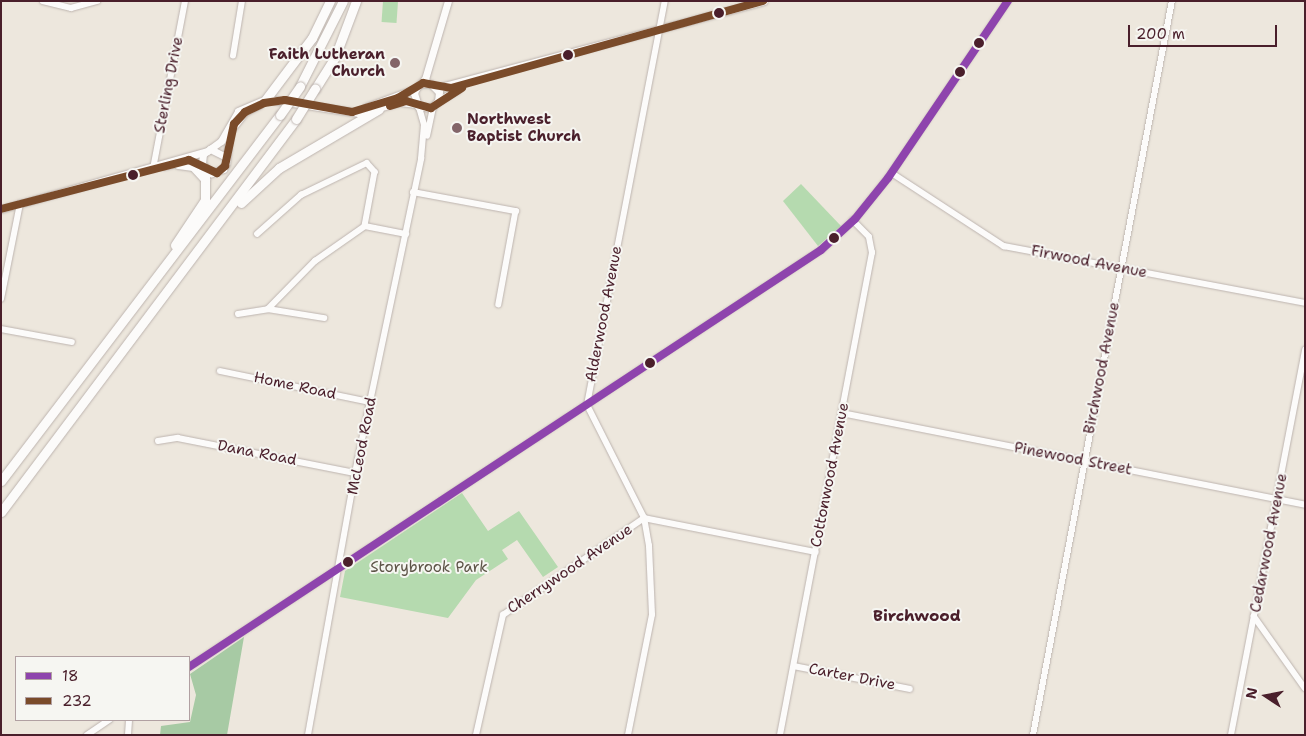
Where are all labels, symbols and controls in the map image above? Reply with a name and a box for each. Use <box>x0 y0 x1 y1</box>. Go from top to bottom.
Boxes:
unlabelled marker <box>714 8 724 18</box>
scale bar <box>1131 15 1280 47</box>
text: 200 m <box>1136 24 1185 44</box>
street label: Sterling Drive <box>151 35 187 135</box>
unlabelled marker <box>974 38 984 48</box>
place label: Faith Lutheran Church <box>269 45 385 80</box>
unlabelled marker <box>563 50 573 60</box>
marker: Faith Lutheran Church <box>389 57 401 69</box>
unlabelled marker <box>955 67 965 77</box>
place label: Northwest Baptist Church <box>467 110 581 145</box>
marker: Northwest Baptist Church <box>451 122 463 134</box>
unlabelled marker <box>128 170 138 180</box>
unlabelled marker <box>829 233 839 243</box>
street label: Firwood Avenue <box>1029 242 1149 282</box>
street label: Alderwood Avenue <box>582 244 626 384</box>
street label: Birchwood Avenue <box>1080 301 1124 435</box>
unlabelled marker <box>645 358 655 368</box>
street label: Home Road <box>252 368 338 404</box>
street label: McLeod Road <box>344 396 380 496</box>
street label: Cottonwood Avenue <box>807 401 853 549</box>
street label: Dana Road <box>216 437 298 469</box>
street label: Pinewood Street <box>1012 439 1134 479</box>
street label: Cedarwood Avenue <box>1247 472 1291 614</box>
street label: Cherrywood Avenue <box>504 520 636 618</box>
unlabelled marker <box>343 557 353 567</box>
park label: Storybrook Park <box>370 559 488 577</box>
district label: Birchwood <box>873 606 961 626</box>
legend <box>15 656 190 721</box>
street label: Carter Drive <box>807 660 897 694</box>
text: 18 <box>62 666 79 686</box>
north arrow <box>1241 671 1291 721</box>
text: N <box>1241 686 1261 700</box>
text: 232 <box>62 691 92 711</box>

